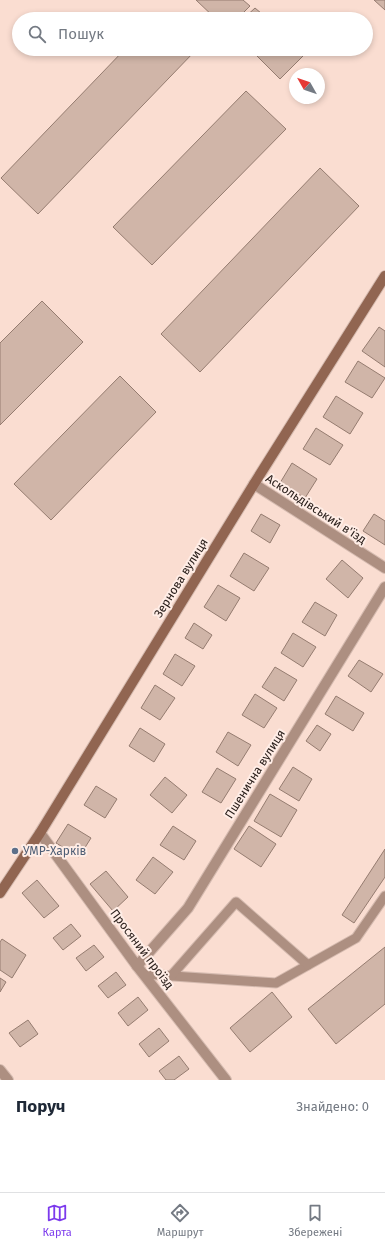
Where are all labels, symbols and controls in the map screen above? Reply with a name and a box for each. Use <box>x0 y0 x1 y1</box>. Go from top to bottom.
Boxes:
search box <box>12 12 373 56</box>
icon: search <box>26 23 48 45</box>
text: Пошук <box>58 25 104 43</box>
north arrow <box>289 68 325 104</box>
street label: Аскольдівський в'їзд <box>263 471 369 547</box>
street label: Зернова вулиця <box>151 536 211 620</box>
street label: Пшенична вулиця <box>222 727 288 821</box>
place label: УМР-Харків <box>23 844 87 858</box>
marker: УМР-Харків <box>10 846 20 856</box>
street label: Просяний проїзд <box>107 906 177 992</box>
text: Поруч <box>16 1096 65 1117</box>
text: Знайдено: 0 <box>296 1099 369 1114</box>
tab: Карта <box>43 1202 72 1239</box>
tab: Маршрут <box>157 1202 203 1239</box>
tab: Збережені <box>288 1202 342 1239</box>

